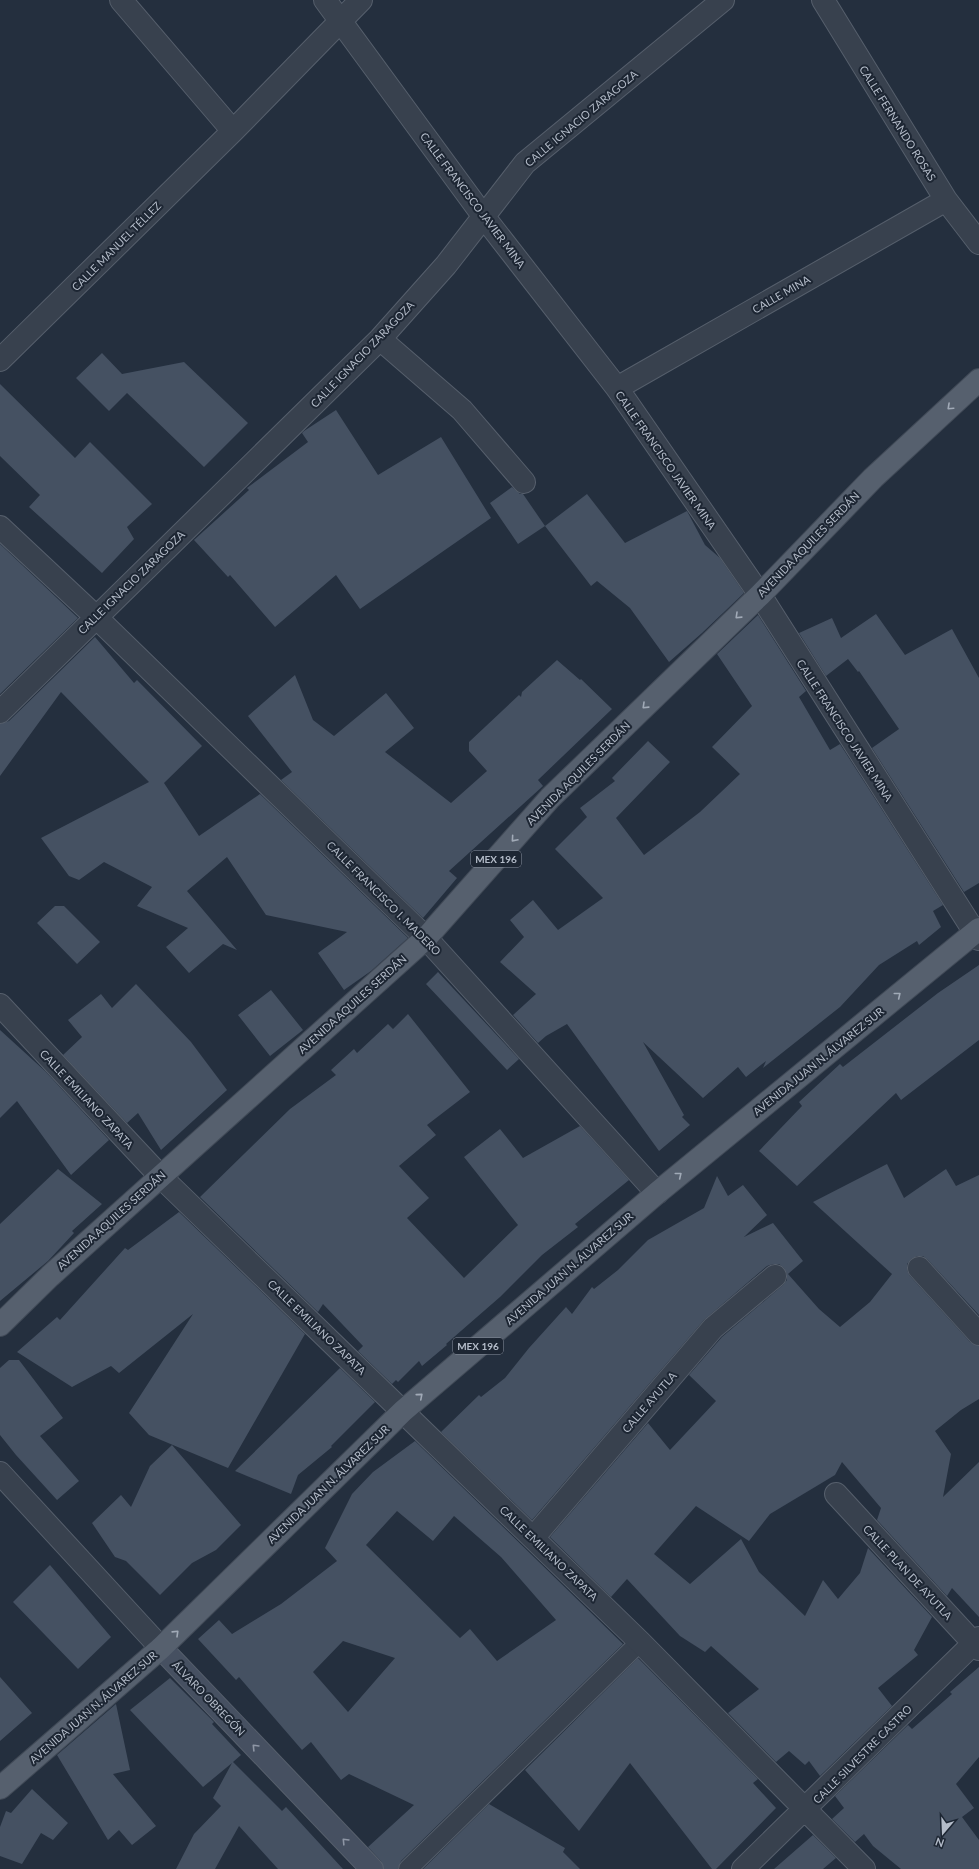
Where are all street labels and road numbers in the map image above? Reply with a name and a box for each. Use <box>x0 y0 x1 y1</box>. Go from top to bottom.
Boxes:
street label: CALLE FERNANDO ROSAS <box>857 63 939 183</box>
street label: CALLE IGNACIO ZARAGOZA <box>522 67 640 169</box>
street label: CALLE FRANCISCO JAVIER MINA <box>418 130 529 271</box>
street label: CALLE MANUEL TÉLLEZ <box>69 198 164 293</box>
street label: CALLE MINA <box>750 272 813 316</box>
street label: CALLE IGNACIO ZARAGOZA <box>308 298 417 410</box>
street label: CALLE FRANCISCO JAVIER MINA <box>613 388 719 532</box>
street label: AVENIDA AQUILES SERDÁN <box>754 489 862 599</box>
street label: CALLE IGNACIO ZARAGOZA <box>75 527 187 636</box>
street label: CALLE FRANCISCO JAVIER MINA <box>794 657 896 804</box>
street label: AVENIDA AQUILES SERDÁN <box>524 719 632 827</box>
street label: CALLE FRANCISCO I. MADERO <box>324 838 444 958</box>
road number: MEX 196 <box>471 851 521 867</box>
street label: AVENIDA AQUILES SERDÁN <box>295 952 409 1056</box>
street label: AVENIDA JUAN N. ÁLVAREZ SUR <box>750 1004 886 1118</box>
street label: CALLE EMILIANO ZAPATA <box>38 1047 137 1152</box>
street label: AVENIDA AQUILES SERDÁN <box>54 1168 168 1272</box>
street label: AVENIDA JUAN N. ÁLVAREZ SUR <box>503 1209 635 1327</box>
street label: CALLE EMILIANO ZAPATA <box>265 1277 369 1378</box>
road number: MEX 196 <box>453 1338 503 1354</box>
street label: CALLE AYUTLA <box>619 1369 679 1435</box>
street label: AVENIDA JUAN N. ÁLVAREZ SUR <box>264 1422 392 1546</box>
street label: CALLE EMILIANO ZAPATA <box>497 1503 601 1604</box>
street label: CALLE PLAN DE AYUTLA <box>861 1522 956 1622</box>
street label: AVENIDA JUAN N. ÁLVAREZ SUR <box>27 1648 159 1766</box>
street label: ÁLVARO OBREGÓN <box>170 1658 248 1738</box>
street label: CALLE SILVESTRE CASTRO <box>810 1702 914 1806</box>

